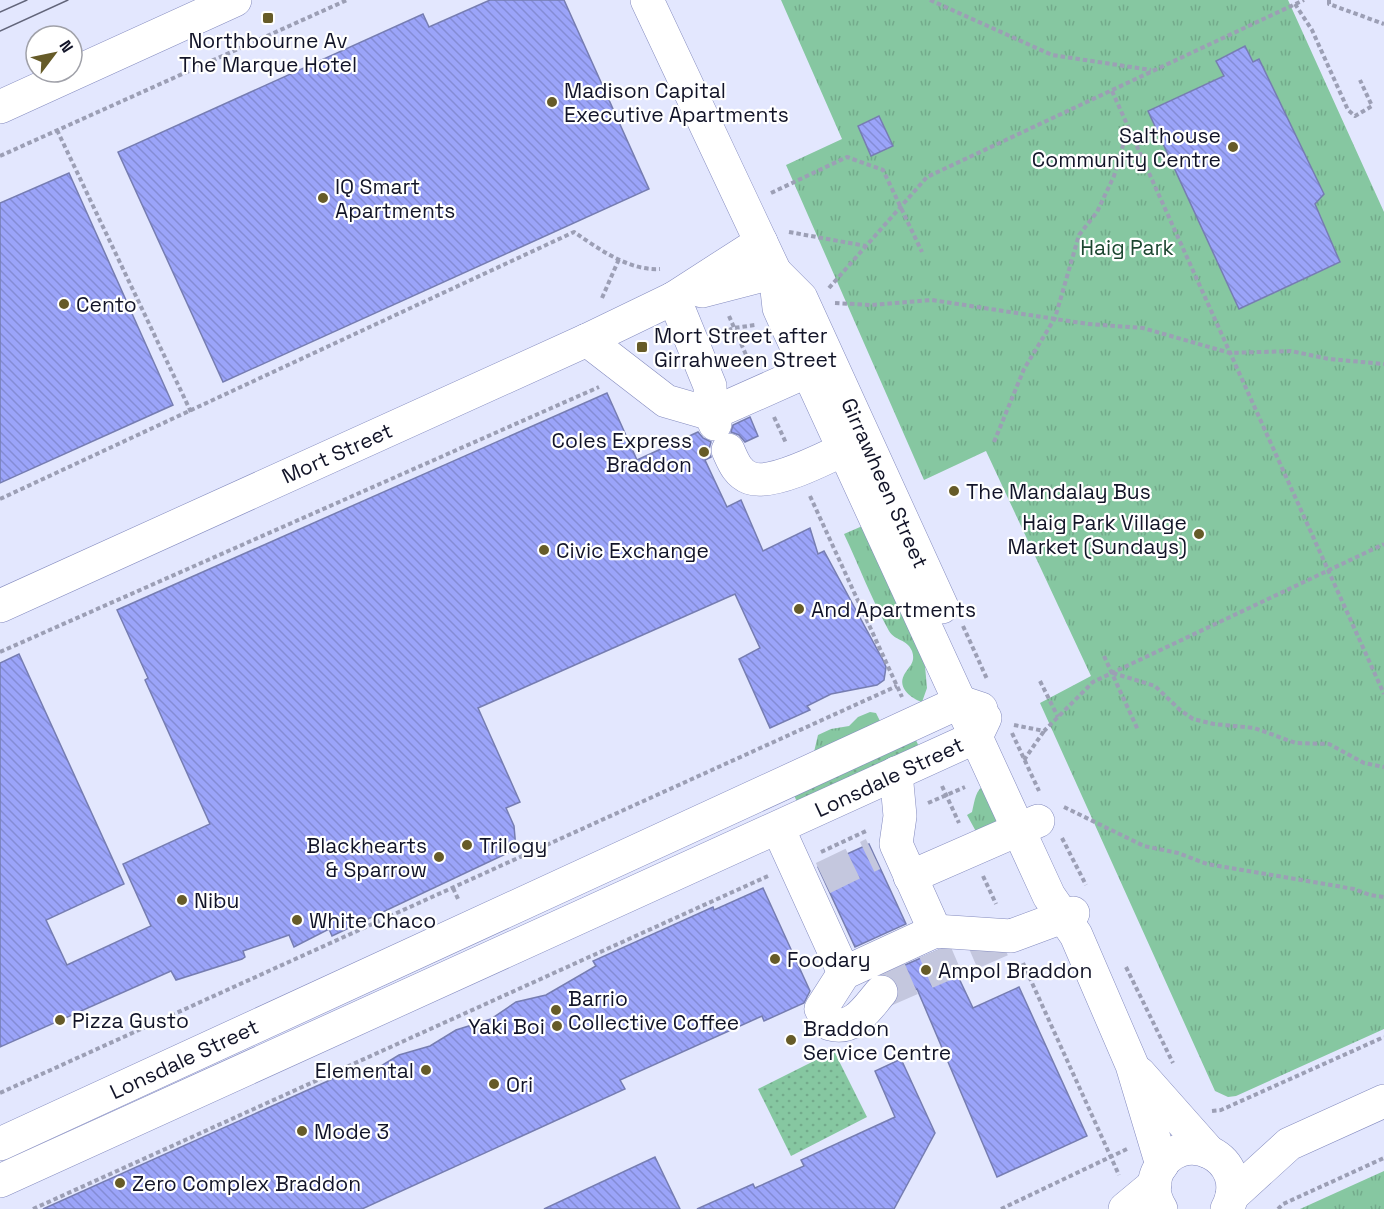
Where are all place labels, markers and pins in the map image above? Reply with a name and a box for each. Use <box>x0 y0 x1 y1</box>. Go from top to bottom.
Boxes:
marker: Northbourne Av The Marque Hotel <box>261 11 275 25</box>
place label: Northbourne Av The Marque Hotel <box>179 27 357 78</box>
place label: Madison Capital Executive Apartments <box>564 77 789 128</box>
marker: Madison Capital Executive Apartments <box>545 95 559 109</box>
place label: Salthouse Community Centre <box>1032 122 1221 173</box>
marker: Salthouse Community Centre <box>1226 140 1240 154</box>
place label: IQ Smart Apartments <box>335 173 455 224</box>
marker: IQ Smart Apartments <box>316 191 330 205</box>
place label: Cento <box>76 291 137 318</box>
marker: Cento <box>57 297 71 311</box>
place label: Mort Street after Girrahween Street <box>654 322 837 373</box>
marker: Mort Street after Girrahween Street <box>635 340 649 354</box>
place label: Coles Express Braddon <box>552 427 692 478</box>
marker: Coles Express Braddon <box>697 445 711 459</box>
place label: The Mandalay Bus <box>966 478 1151 505</box>
marker: The Mandalay Bus <box>947 484 961 498</box>
place label: Haig Park Village Market (Sundays) <box>1007 509 1187 560</box>
marker: Haig Park Village Market (Sundays) <box>1192 527 1206 541</box>
place label: Civic Exchange <box>556 537 709 564</box>
marker: Civic Exchange <box>537 543 551 557</box>
place label: And Apartments <box>811 596 976 623</box>
marker: And Apartments <box>792 602 806 616</box>
place label: Blackhearts & Sparrow <box>306 832 427 883</box>
place label: Trilogy <box>479 832 547 859</box>
marker: Trilogy <box>460 838 474 852</box>
marker: Blackhearts & Sparrow <box>432 850 446 864</box>
place label: Nibu <box>194 887 239 914</box>
marker: Nibu <box>175 893 189 907</box>
place label: White Chaco <box>309 907 436 934</box>
marker: White Chaco <box>290 913 304 927</box>
place label: Foodary <box>787 946 871 973</box>
marker: Foodary <box>768 952 782 966</box>
place label: Ampol Braddon <box>938 957 1092 984</box>
marker: Ampol Braddon <box>919 963 933 977</box>
place label: Barrio Collective Coffee <box>568 985 739 1036</box>
marker: Barrio Collective Coffee <box>549 1003 563 1017</box>
place label: Pizza Gusto <box>72 1007 189 1034</box>
marker: Pizza Gusto <box>53 1013 67 1027</box>
place label: Yaki Boi <box>468 1013 545 1040</box>
place label: Braddon Service Centre <box>803 1015 951 1066</box>
marker: Yaki Boi <box>550 1019 564 1033</box>
marker: Braddon Service Centre <box>784 1033 798 1047</box>
place label: Elemental <box>315 1057 414 1084</box>
marker: Elemental <box>419 1063 433 1077</box>
place label: Ori <box>506 1071 533 1098</box>
marker: Ori <box>487 1077 501 1091</box>
place label: Mode 3 <box>314 1118 389 1145</box>
marker: Mode 3 <box>295 1124 309 1138</box>
place label: Zero Complex Braddon <box>132 1170 361 1197</box>
marker: Zero Complex Braddon <box>113 1176 127 1190</box>

